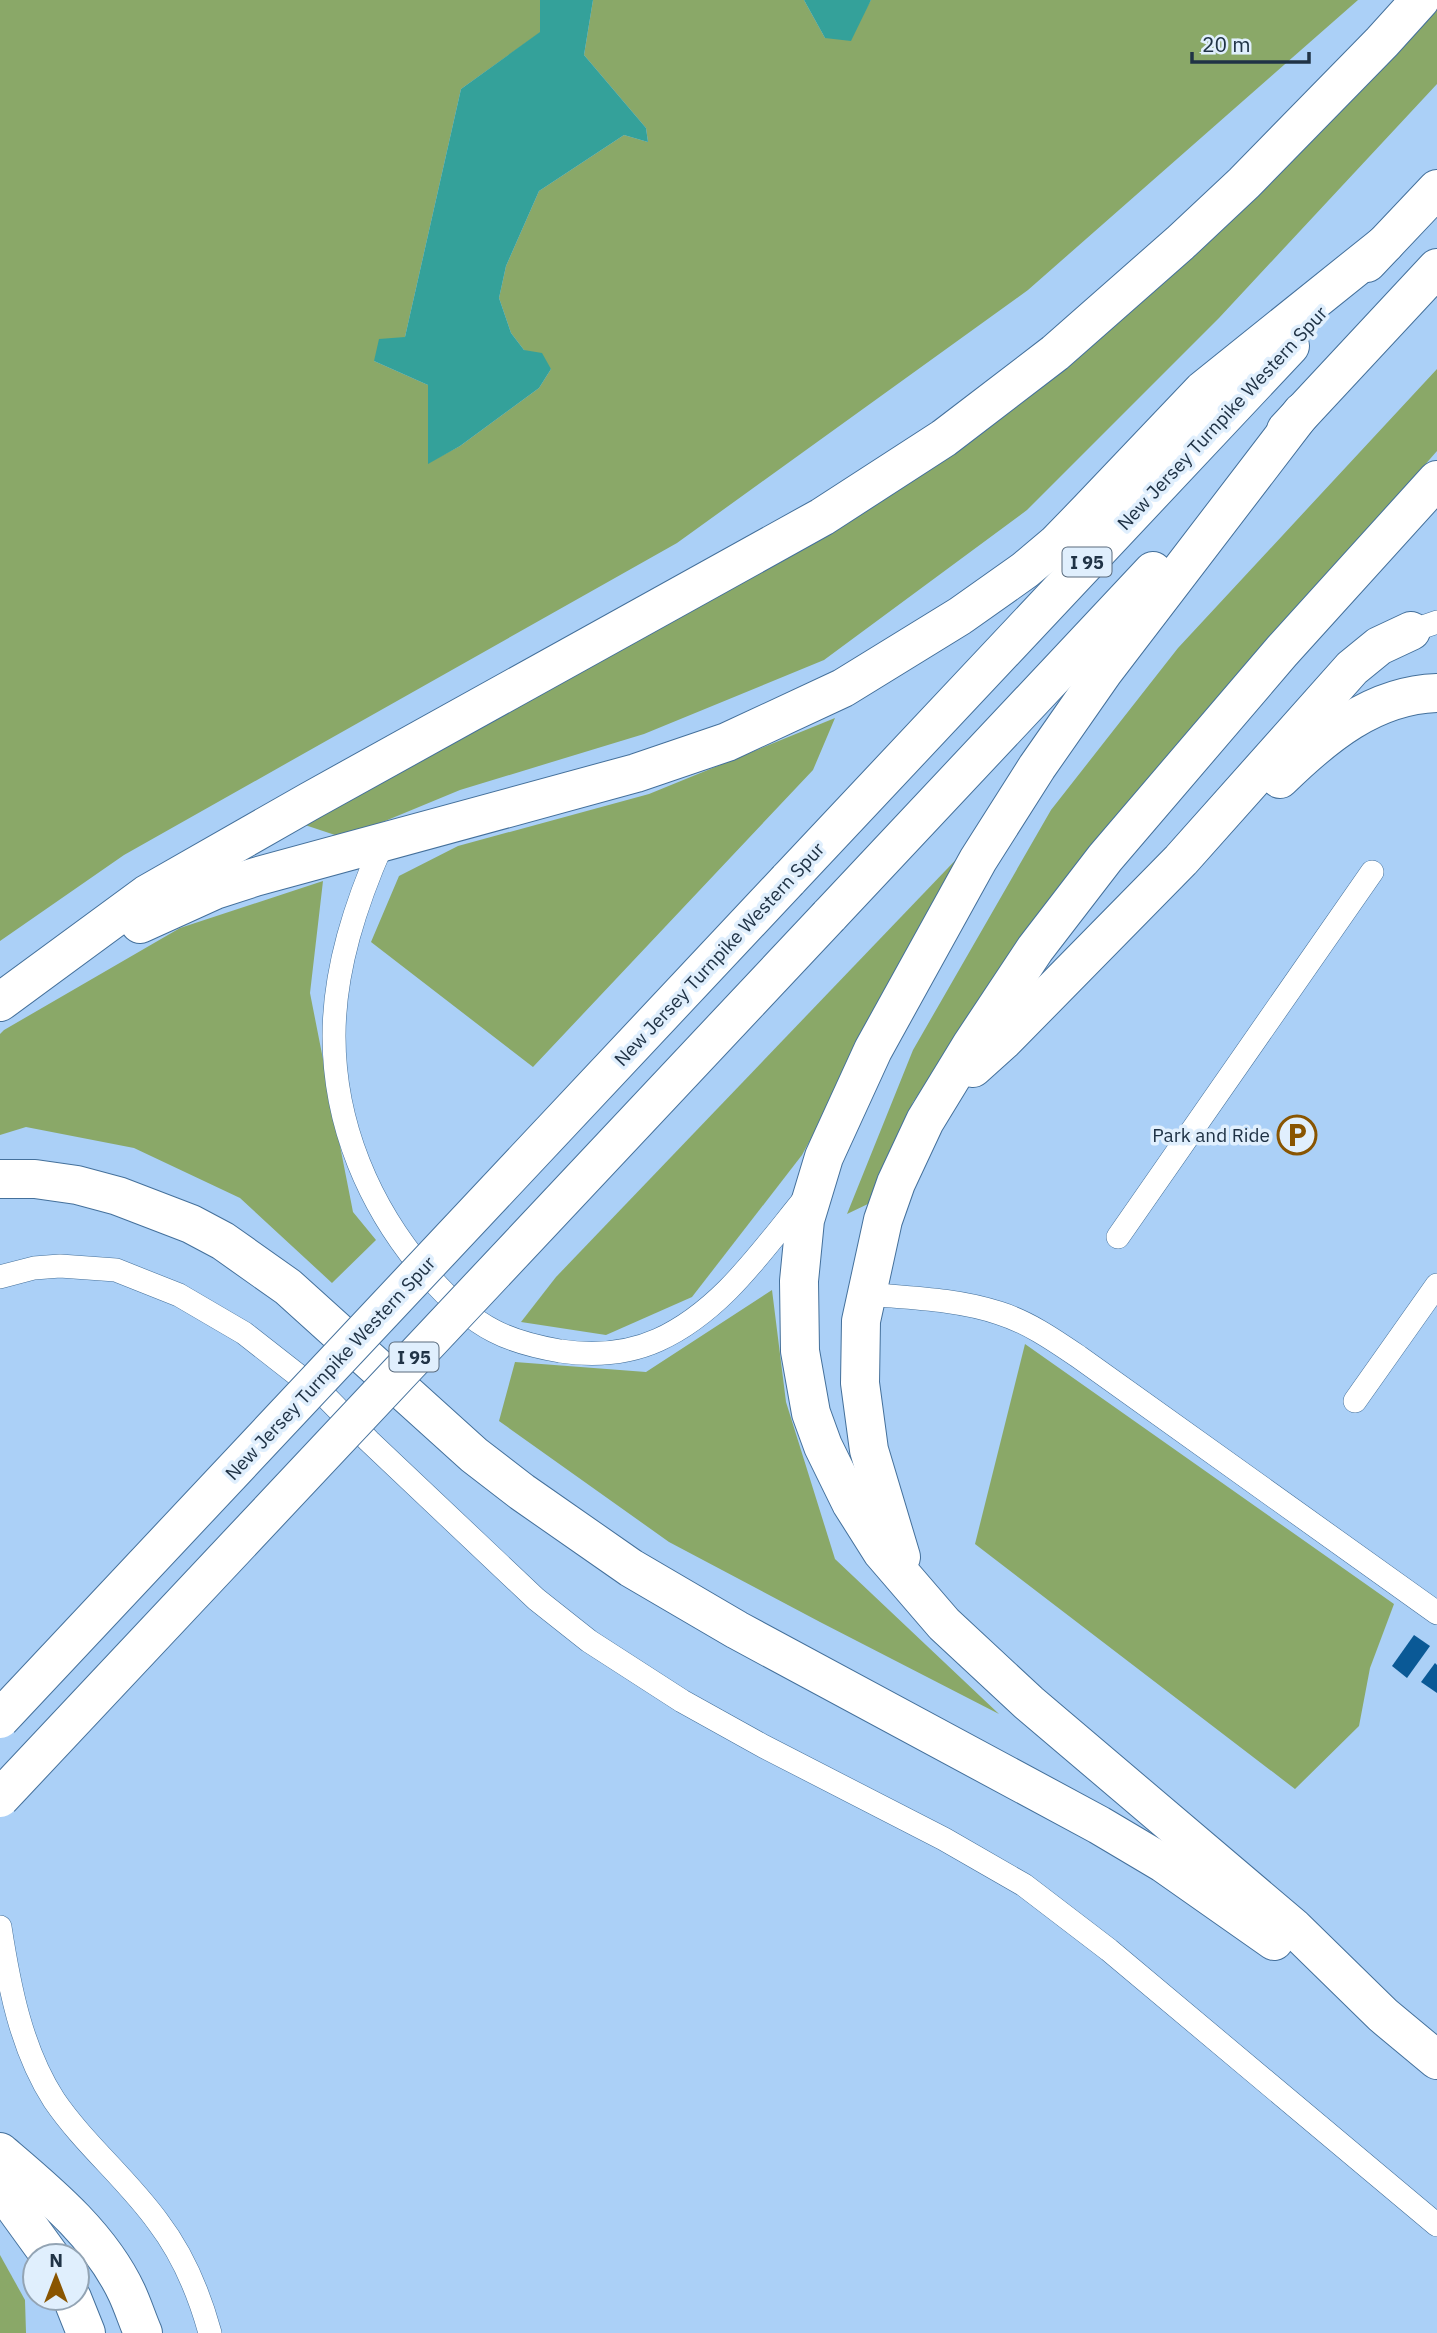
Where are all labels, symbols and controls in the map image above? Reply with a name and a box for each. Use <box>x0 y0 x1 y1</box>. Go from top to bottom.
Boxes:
scale bar <box>1192 21 1309 65</box>
text: 20 m <box>1202 30 1251 58</box>
street label: New Jersey Turnpike Western Spur <box>1112 301 1332 535</box>
road number: I 95 <box>1062 548 1112 576</box>
street label: New Jersey Turnpike Western Spur <box>609 837 829 1071</box>
parking icon: Park and Ride <box>1276 1114 1318 1156</box>
place label: Park and Ride <box>1152 1123 1270 1147</box>
street label: New Jersey Turnpike Western Spur <box>220 1251 440 1485</box>
road number: I 95 <box>390 1342 438 1372</box>
north arrow <box>21 2242 91 2312</box>
text: N <box>49 2248 63 2272</box>

